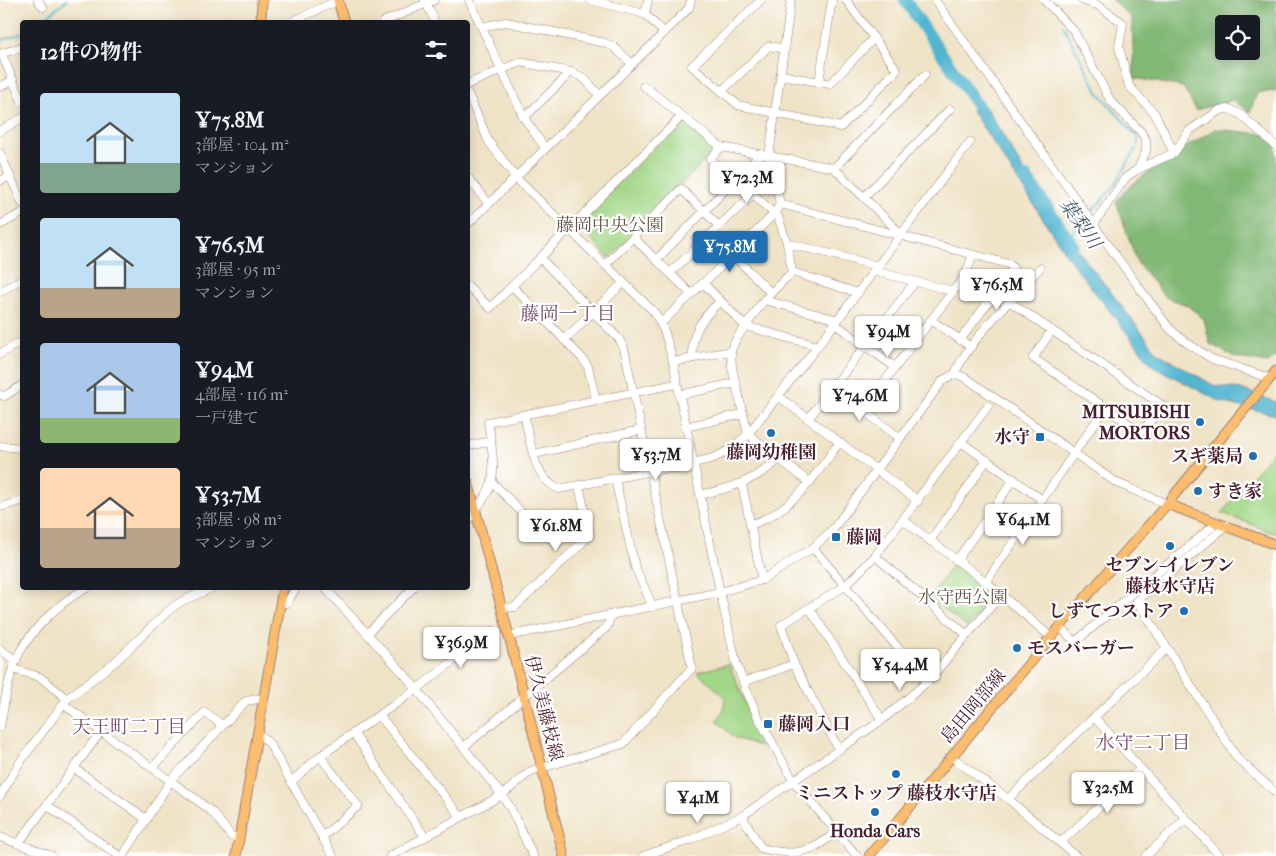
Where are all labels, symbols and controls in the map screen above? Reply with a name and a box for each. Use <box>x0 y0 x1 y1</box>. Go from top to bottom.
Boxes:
map controls <box>1215 15 1260 60</box>
button: locate <box>1215 15 1260 60</box>
icon: filters <box>422 36 450 64</box>
text: 12件の物件 <box>40 40 142 64</box>
text: ¥75.8M <box>195 108 264 132</box>
icon: home <box>80 113 140 173</box>
text: 3部屋 · 104 m² <box>195 135 289 154</box>
text: マンション <box>195 158 274 177</box>
pin: ¥72.3M <box>706 162 788 204</box>
text: ¥72.3M <box>721 168 773 187</box>
water label: 葉梨川 <box>1055 194 1107 255</box>
park label: 藤岡中央公園 <box>556 215 664 236</box>
pin: ¥75.8M <box>689 230 771 273</box>
text: ¥76.5M <box>195 233 264 257</box>
text: ¥75.8M <box>704 237 756 256</box>
icon: home <box>80 238 140 298</box>
text: 3部屋 · 95 m² <box>195 260 280 279</box>
pin: ¥76.5M <box>956 268 1038 311</box>
text: ¥76.5M <box>971 275 1023 294</box>
text: マンション <box>195 283 274 302</box>
district label: 藤岡一丁目 <box>520 303 616 325</box>
pin: ¥94M <box>858 316 918 358</box>
text: ¥94M <box>866 322 910 341</box>
text: ¥94M <box>195 358 254 382</box>
icon: home <box>80 363 140 423</box>
pin: ¥74.6M <box>819 380 901 422</box>
text: 4部屋 · 116 m² <box>195 385 288 404</box>
text: ¥74.6M <box>832 386 888 405</box>
place label: MITSUBISHI MORTORS <box>1081 402 1190 444</box>
text: 一戸建て <box>195 408 259 427</box>
marker: MITSUBISHI MORTORS <box>1194 416 1206 428</box>
marker: 藤岡幼稚園 <box>765 427 777 439</box>
place label: 水守 <box>994 427 1030 448</box>
marker: 水守 <box>1034 431 1046 443</box>
pin: ¥53.7M <box>615 438 697 481</box>
place label: 藤岡幼稚園 <box>726 442 816 463</box>
text: ¥53.7M <box>631 445 681 464</box>
place label: スギ薬局 <box>1171 446 1243 467</box>
marker: スギ薬局 <box>1247 450 1259 462</box>
place label: すき家 <box>1208 481 1262 502</box>
text: ¥53.7M <box>195 483 261 507</box>
marker: すき家 <box>1192 485 1204 497</box>
icon: home <box>80 488 140 548</box>
pin: ¥64.1M <box>982 504 1064 546</box>
text: 3部屋 · 98 m² <box>195 510 281 529</box>
pin: ¥61.8M <box>515 510 597 552</box>
text: ¥64.1M <box>996 510 1050 529</box>
text: ¥61.8M <box>530 516 582 535</box>
place label: 藤岡 <box>846 527 882 548</box>
marker: 藤岡 <box>830 531 842 543</box>
text: マンション <box>195 533 274 552</box>
marker: セブン-イレブン 藤枝水守店 <box>1164 540 1176 552</box>
place label: セブン-イレブン 藤枝水守店 <box>1105 555 1235 597</box>
park label: 水守西公園 <box>918 587 1008 608</box>
place label: しずてつストア <box>1048 601 1174 622</box>
marker: しずてつストア <box>1178 605 1190 617</box>
pin: ¥36.9M <box>420 626 502 669</box>
text: ¥36.9M <box>434 633 488 652</box>
place label: モスバーガー <box>1027 638 1135 659</box>
marker: モスバーガー <box>1011 642 1023 654</box>
pin: ¥54.4M <box>859 648 941 691</box>
street label: 伊久美藤枝線 <box>520 653 567 763</box>
text: ¥54.4M <box>872 655 928 674</box>
street label: 島田岡部線 <box>936 665 1010 748</box>
place label: 藤岡入口 <box>778 714 850 735</box>
district label: 天王町二丁目 <box>72 716 186 738</box>
marker: 藤岡入口 <box>762 718 774 730</box>
district label: 水守二丁目 <box>1095 732 1191 754</box>
marker: ミニストップ 藤枝水守店 <box>890 768 902 780</box>
pin: ¥32.5M <box>1067 772 1149 814</box>
text: ¥32.5M <box>1082 778 1134 797</box>
pin: ¥41M <box>668 782 728 824</box>
place label: ミニストップ 藤枝水守店 <box>795 783 997 804</box>
text: ¥41M <box>677 788 719 807</box>
marker: Honda Cars <box>869 806 881 818</box>
place label: Honda Cars <box>830 821 920 842</box>

